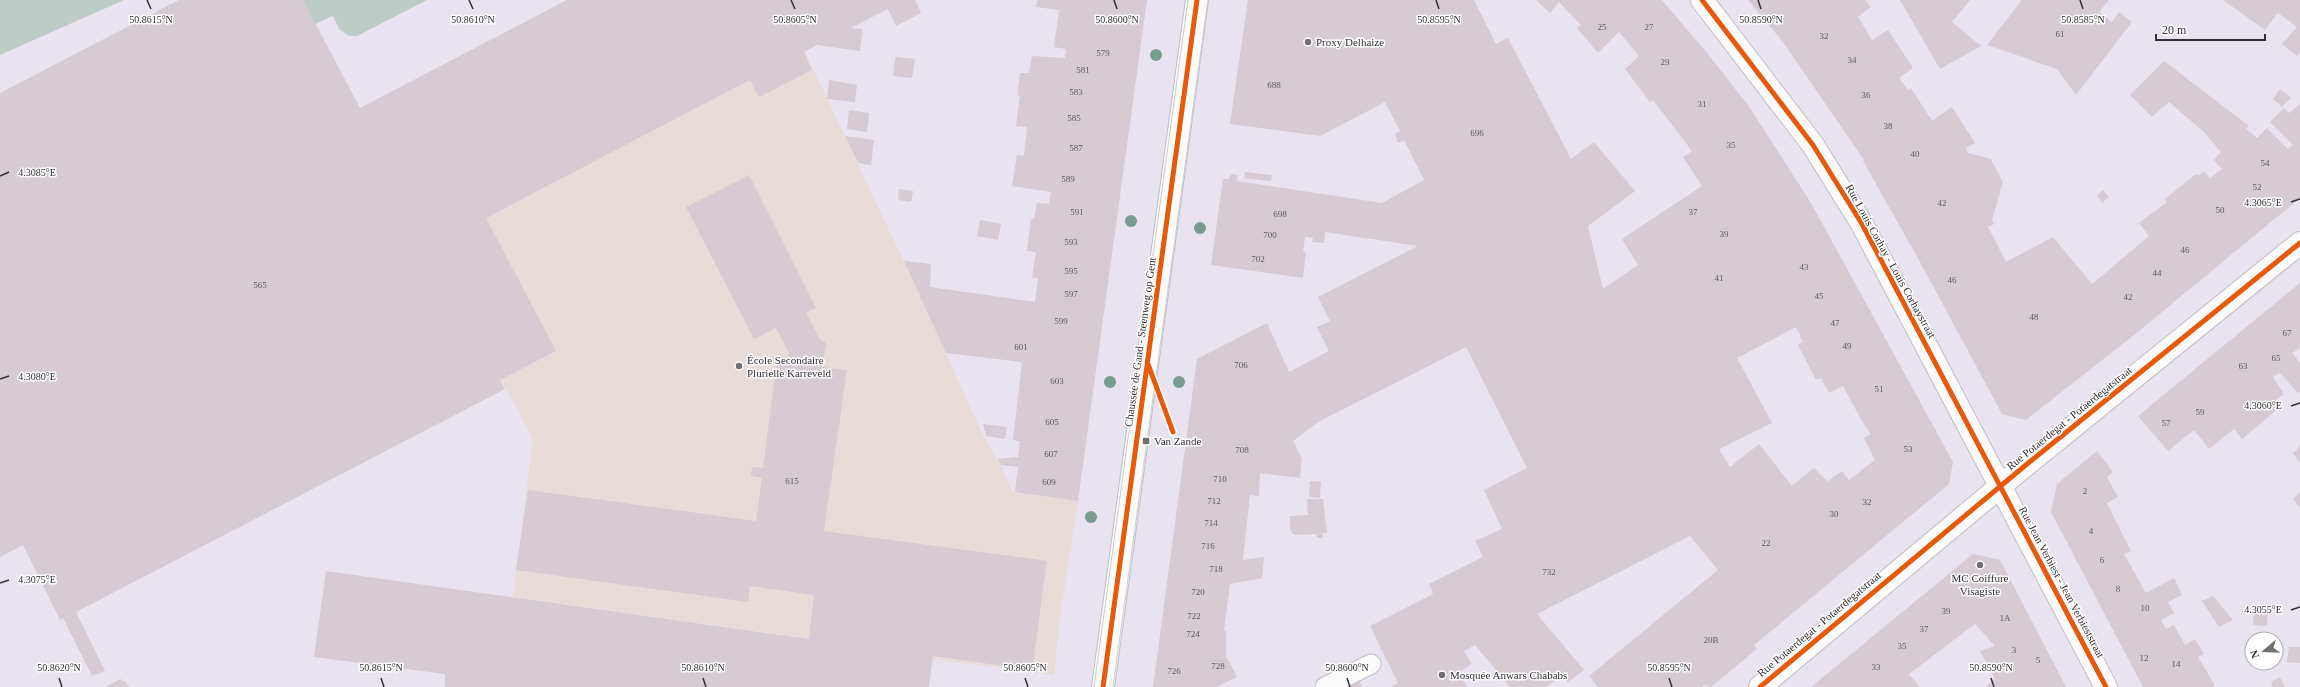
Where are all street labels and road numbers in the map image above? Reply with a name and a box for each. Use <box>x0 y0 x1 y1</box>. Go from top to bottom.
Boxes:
street label: Rue Louis Corhay - Louis Corhaystraat <box>1844 182 1938 340</box>
street label: Chaussée de Gand - Steenweg op Gent <box>1122 256 1158 428</box>
street label: Rue Potaerdegat - Potaerdegatstraat <box>2004 364 2134 472</box>
street label: Rue Jean Verbiest - Jean Verbieststraat <box>2017 504 2107 660</box>
street label: Rue Potaerdegat - Potaerdegatstraat <box>1755 569 1883 679</box>

